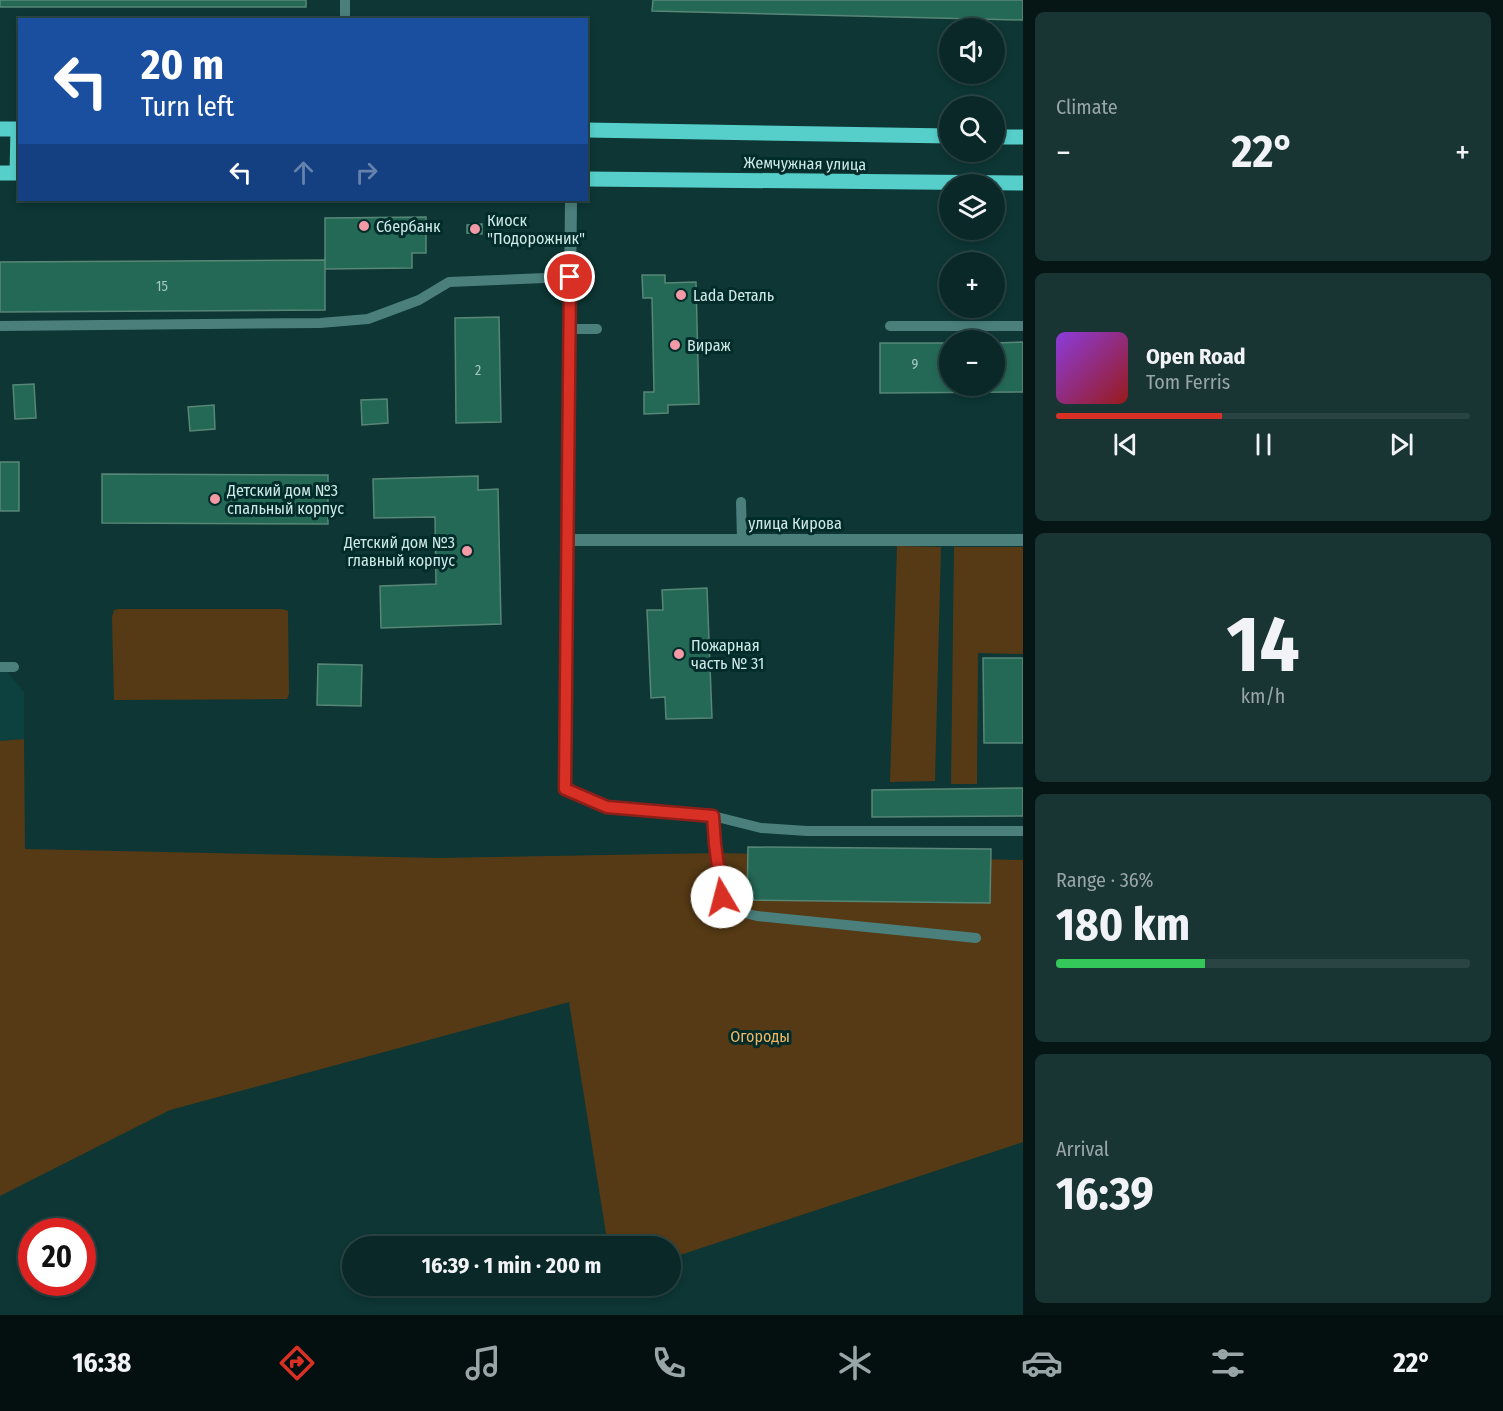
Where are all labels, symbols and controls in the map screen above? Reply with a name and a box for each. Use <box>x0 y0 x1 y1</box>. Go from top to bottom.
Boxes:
map controls <box>939 18 1005 396</box>
button: sound <box>939 18 1005 84</box>
text: 20 m <box>141 40 224 90</box>
icon: left <box>42 42 120 120</box>
text: Turn left <box>141 91 234 123</box>
text: Climate <box>1056 95 1118 119</box>
button: search <box>939 96 1005 162</box>
text: 22° <box>1232 125 1294 179</box>
text: − <box>1056 133 1071 173</box>
text: + <box>1455 133 1470 173</box>
street label: Жемчужная улица <box>744 153 867 174</box>
icon: left <box>224 156 257 189</box>
icon: ahead <box>287 156 320 189</box>
icon: right <box>350 156 383 189</box>
button: layers <box>939 174 1005 240</box>
place label: Киоск "Подорожник" <box>487 211 585 248</box>
place label: Сбербанк <box>376 217 441 236</box>
marker: Сбербанк <box>357 219 371 233</box>
marker: Киоск "Подорожник" <box>468 222 482 236</box>
pin <box>544 251 595 302</box>
button: + <box>939 252 1005 318</box>
icon: arrive <box>553 260 586 293</box>
house number: 15 <box>156 278 168 295</box>
place label: Lada Dеталь <box>693 286 774 305</box>
marker: Lada Dеталь <box>674 288 688 302</box>
button: − <box>939 330 1005 396</box>
place label: Вираж <box>687 336 732 355</box>
marker: Вираж <box>668 338 682 352</box>
text: Open Road <box>1146 343 1246 370</box>
house number: 9 <box>912 356 919 373</box>
house number: 2 <box>475 362 481 379</box>
text: Tom Ferris <box>1146 370 1230 394</box>
icon: previous <box>1109 428 1142 461</box>
icon: pause <box>1247 428 1280 461</box>
icon: next <box>1385 428 1418 461</box>
place label: Детский дом №3 спальный корпус <box>226 481 344 518</box>
marker: Детский дом №3 спальный корпус <box>208 492 222 506</box>
street label: улица Кирова <box>748 514 842 533</box>
place label: Детский дом №3 главный корпус <box>343 533 455 570</box>
marker: Детский дом №3 главный корпус <box>460 544 474 558</box>
text: 14 <box>1226 598 1300 692</box>
place label: Пожарная часть № 31 <box>691 636 764 673</box>
marker: Пожарная часть № 31 <box>672 647 686 661</box>
text: km/h <box>1241 684 1285 708</box>
position arrow <box>690 865 754 929</box>
text: Range · 36% <box>1056 868 1154 892</box>
text: 180 km <box>1056 898 1190 952</box>
park label: Огороды <box>730 1027 790 1046</box>
text: Arrival <box>1056 1137 1109 1161</box>
text: 16:39 <box>1056 1167 1154 1221</box>
speed limit sign: 20 <box>18 1218 96 1296</box>
text: 16:39 · 1 min · 200 m <box>422 1252 601 1279</box>
icon: directions <box>276 1342 318 1384</box>
icon: music <box>462 1342 504 1384</box>
icon: phone <box>648 1342 690 1384</box>
icon: climate <box>834 1342 876 1384</box>
icon: car <box>1021 1342 1063 1384</box>
icon: filters <box>1207 1342 1249 1384</box>
text: 16:38 <box>72 1347 131 1379</box>
text: 22° <box>1393 1347 1431 1379</box>

